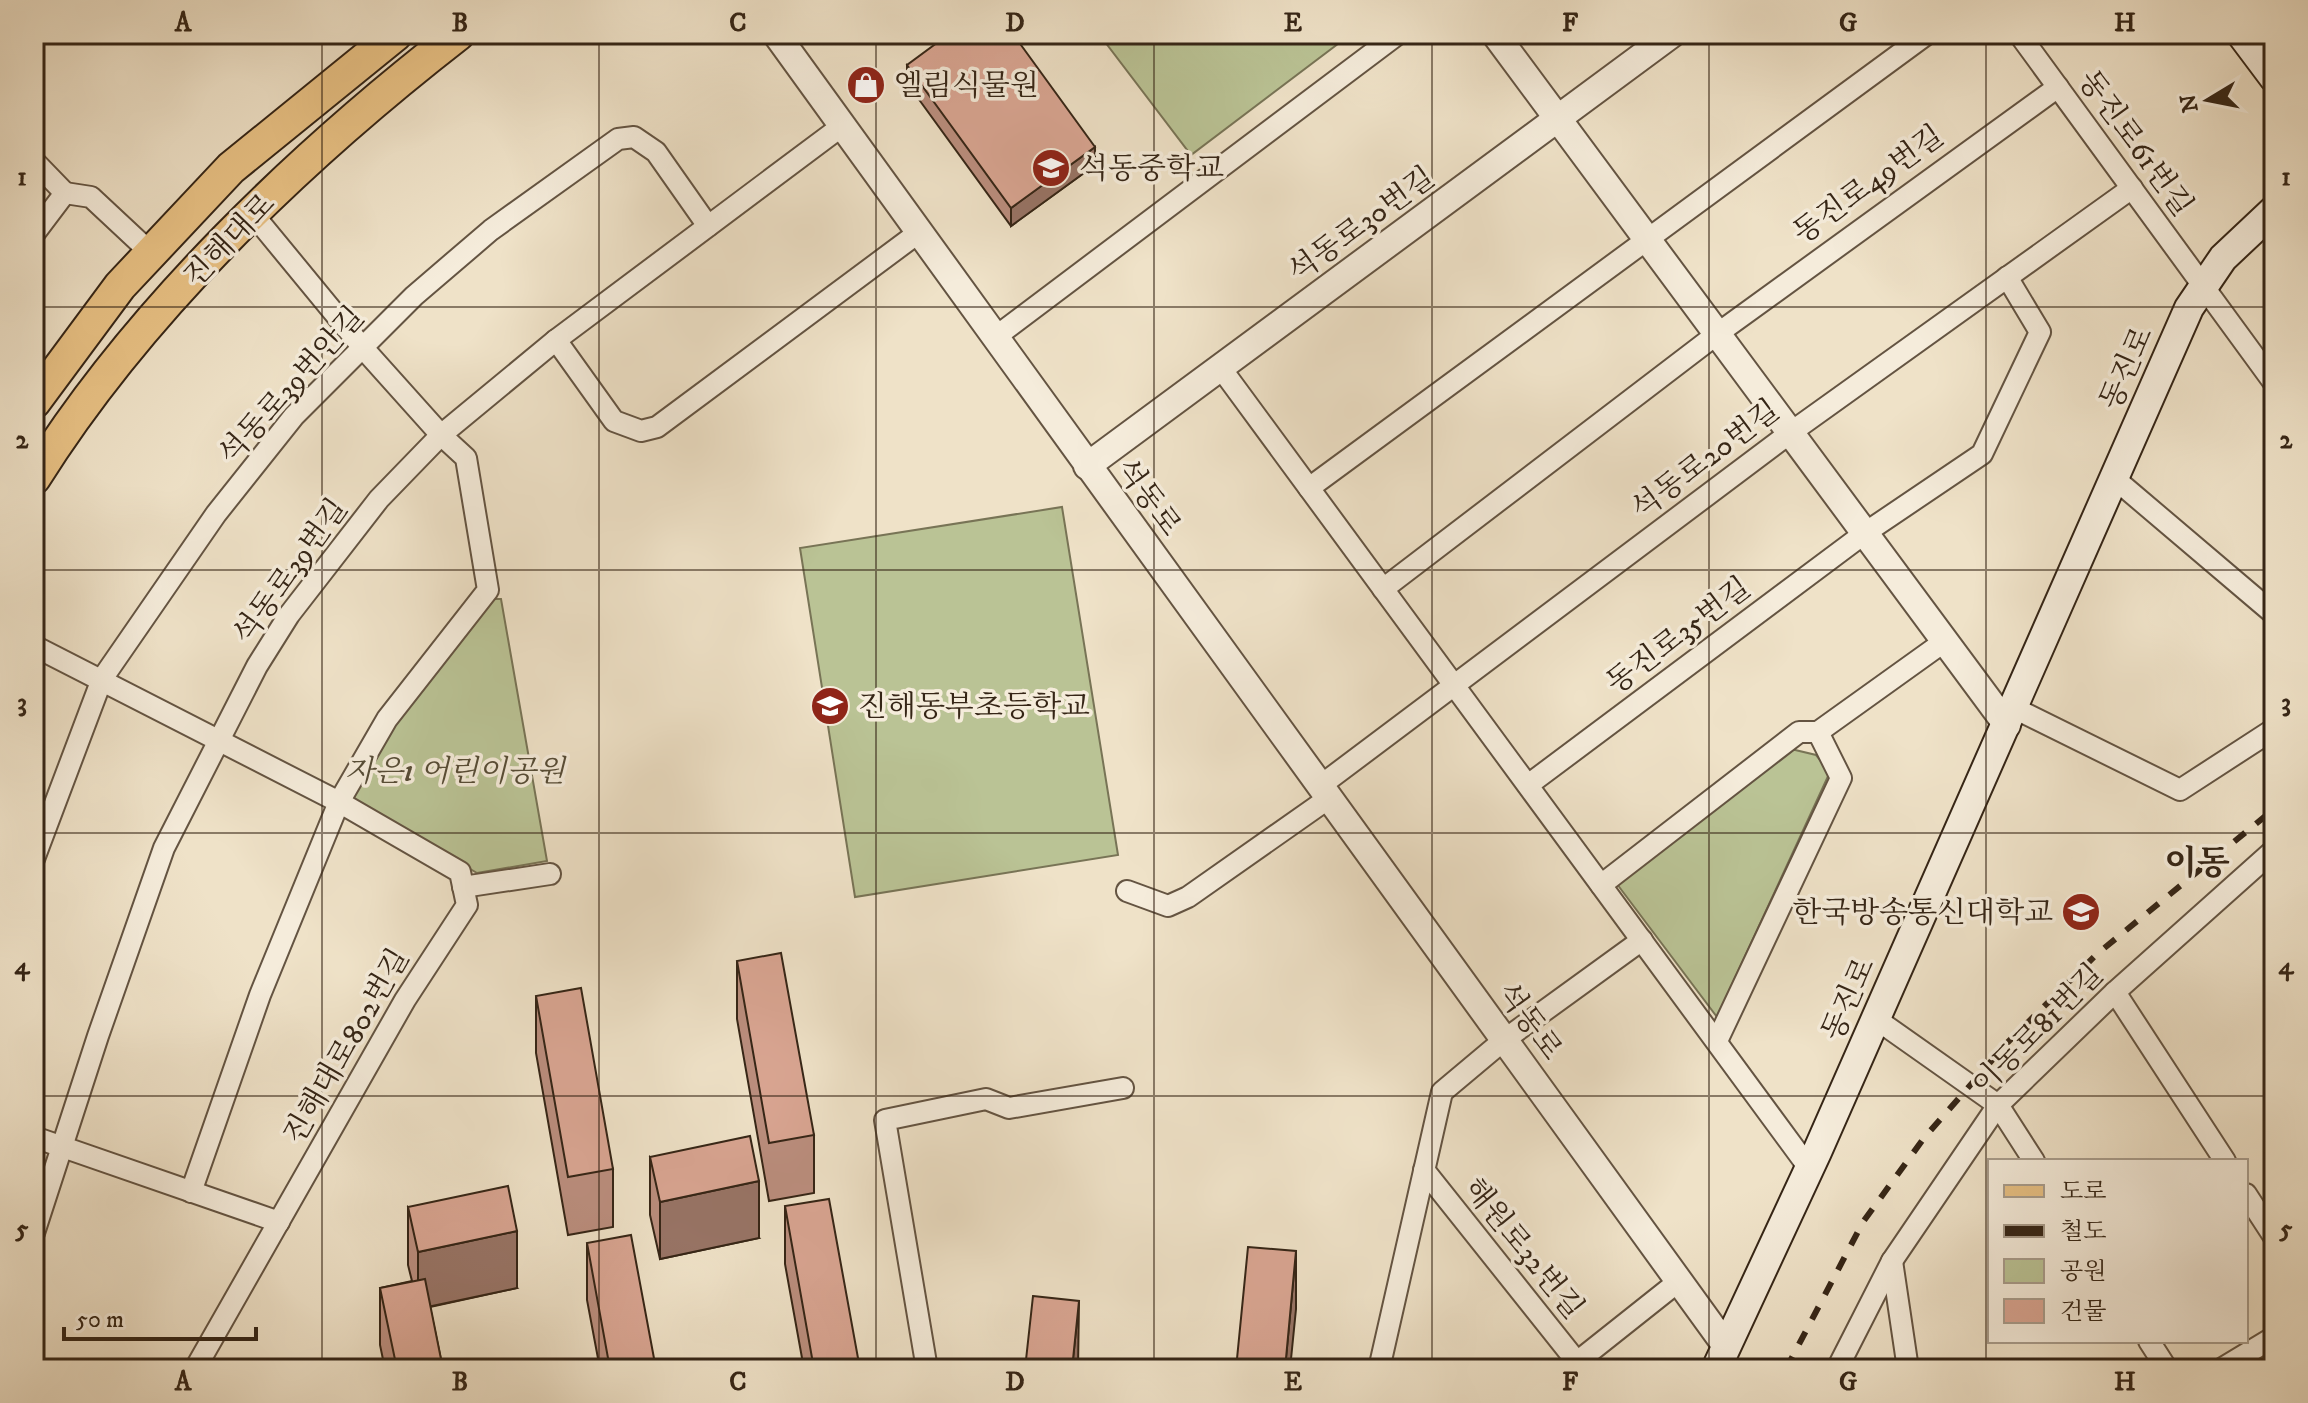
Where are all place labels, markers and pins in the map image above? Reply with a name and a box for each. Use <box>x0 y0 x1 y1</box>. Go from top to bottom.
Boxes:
shop icon: 엘림식물원 <box>845 64 887 106</box>
place label: 엘림식물원 <box>894 68 1039 105</box>
school or university icon: 석동중학교 <box>1030 147 1072 189</box>
place label: 석동중학교 <box>1079 151 1224 188</box>
school or university icon: 진해동부초등학교 <box>809 685 851 727</box>
place label: 진해동부초등학교 <box>858 689 1090 726</box>
school or university icon: 한국방송통신대학교 <box>2060 891 2102 933</box>
place label: 한국방송통신대학교 <box>1792 895 2053 932</box>

